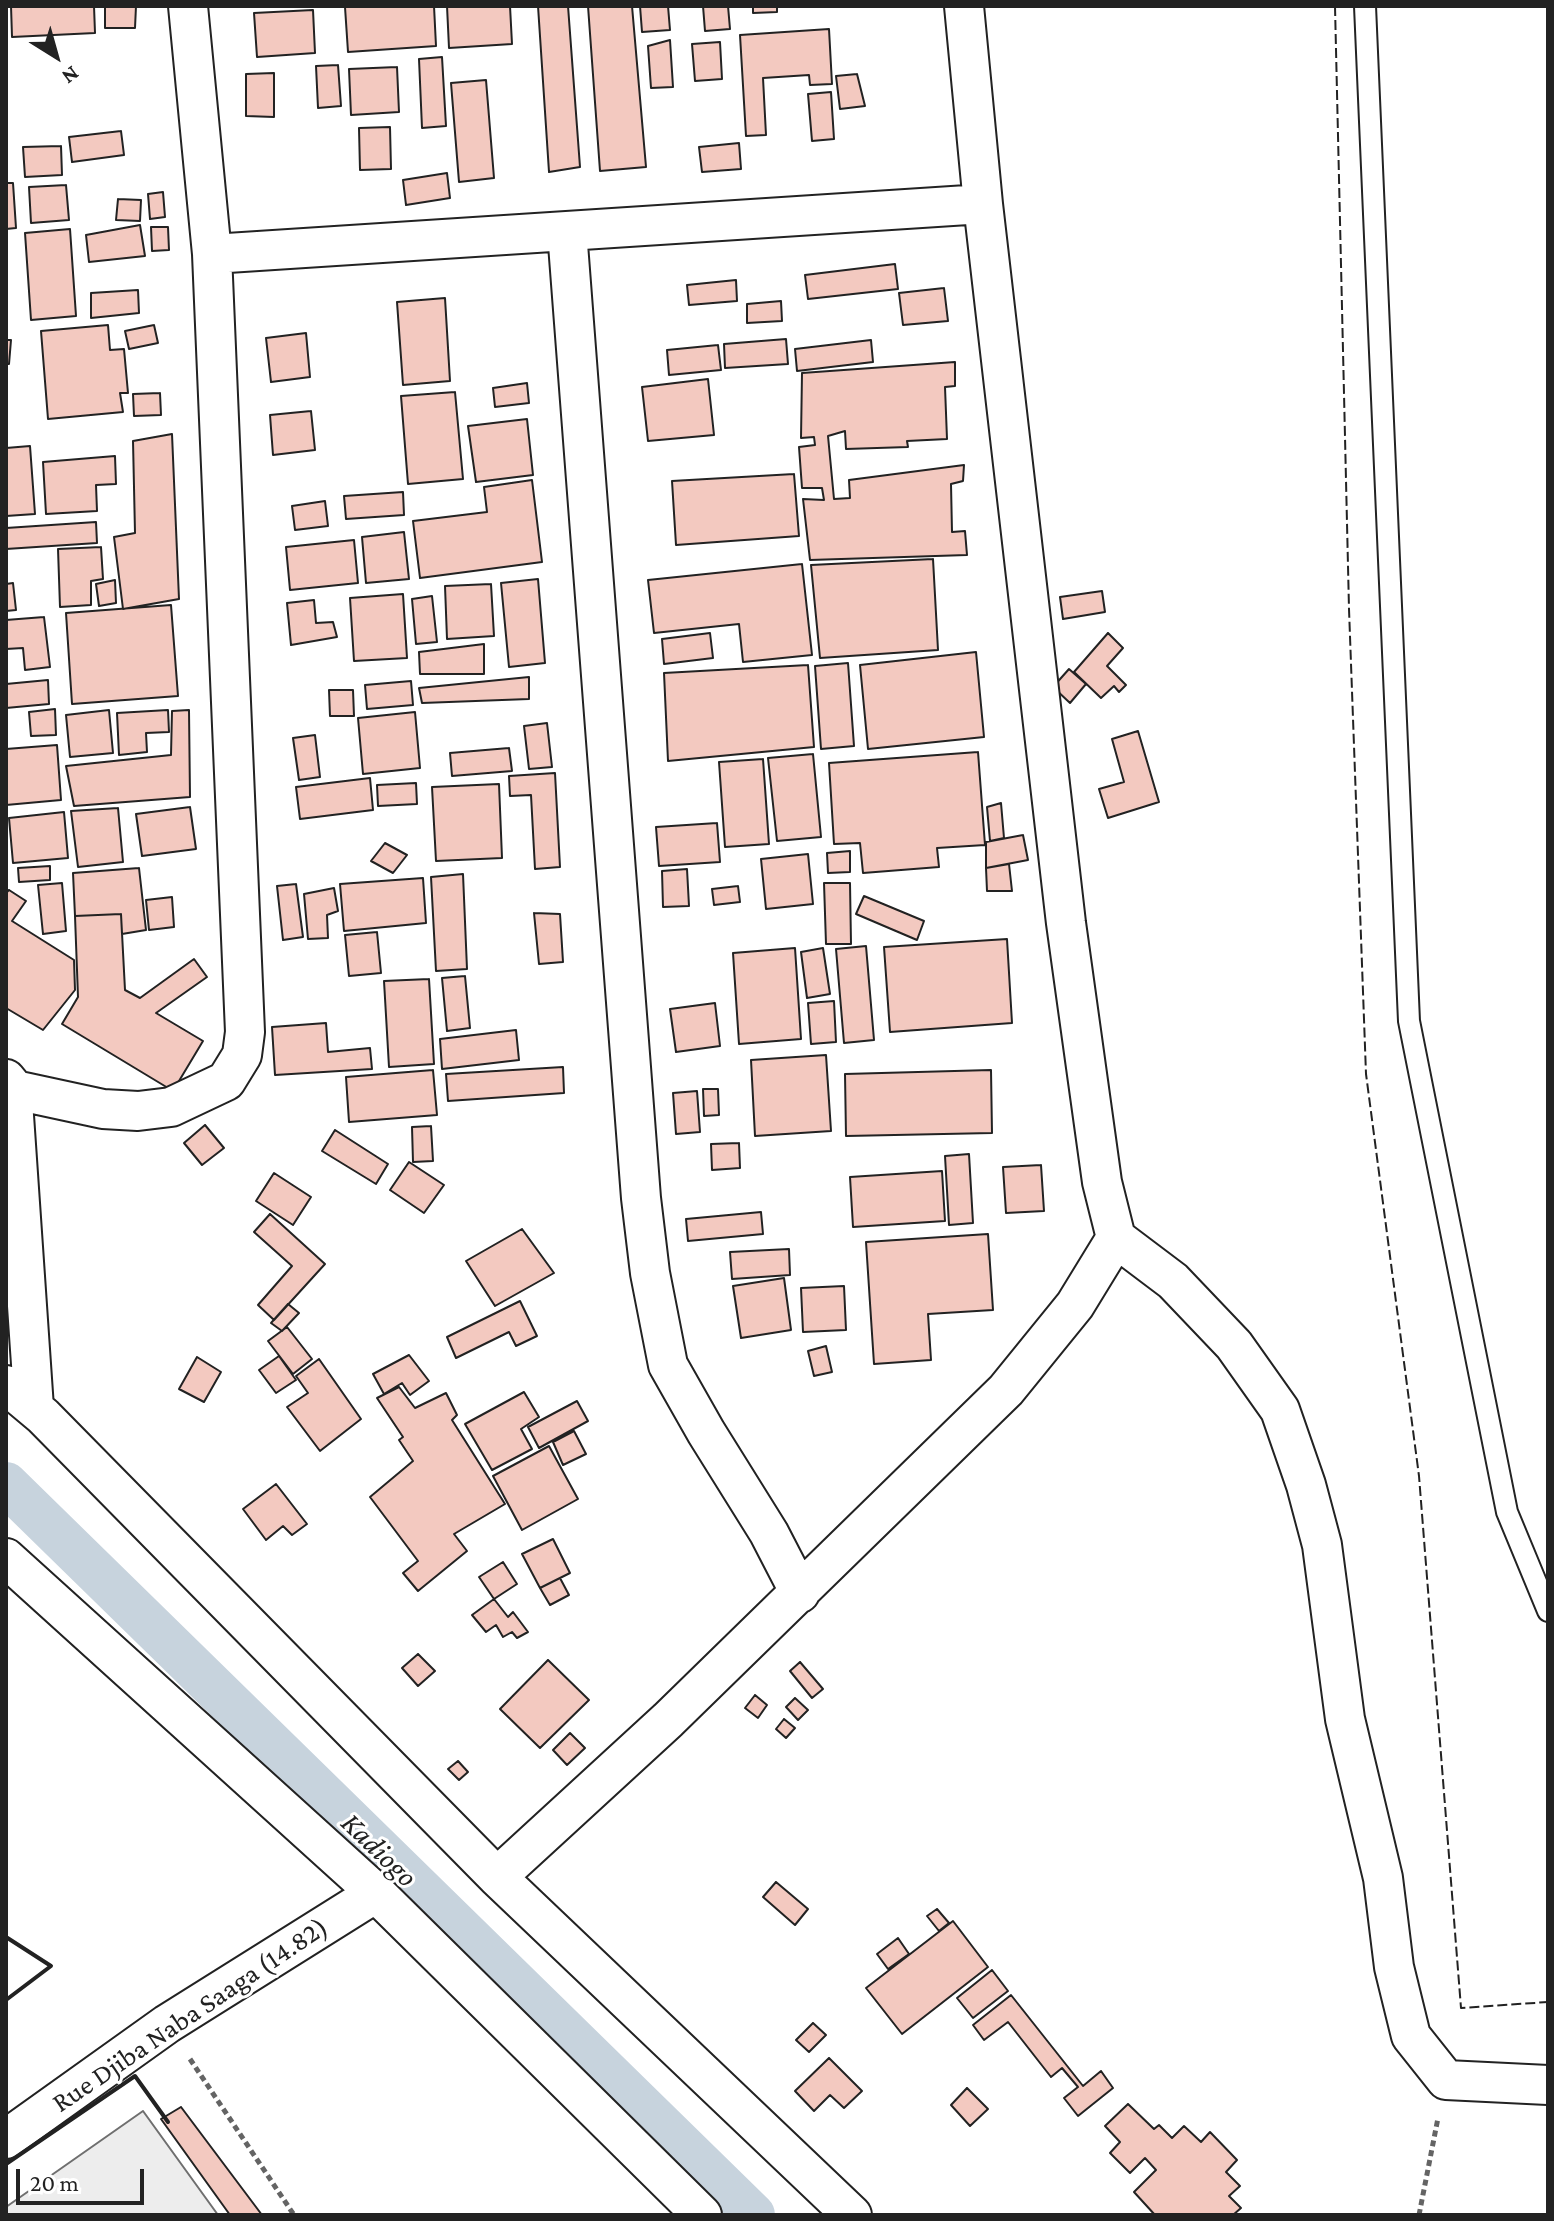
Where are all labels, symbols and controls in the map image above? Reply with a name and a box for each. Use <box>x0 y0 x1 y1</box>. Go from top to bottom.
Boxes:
north arrow <box>16 16 96 96</box>
text: N <box>57 61 84 90</box>
water label: Kadiogo <box>333 1805 425 1895</box>
street label: Rue Djiba Naba Saaga (14.82) <box>46 1910 334 2120</box>
scale bar <box>20 2153 148 2203</box>
text: 20 m <box>30 2169 79 2196</box>

